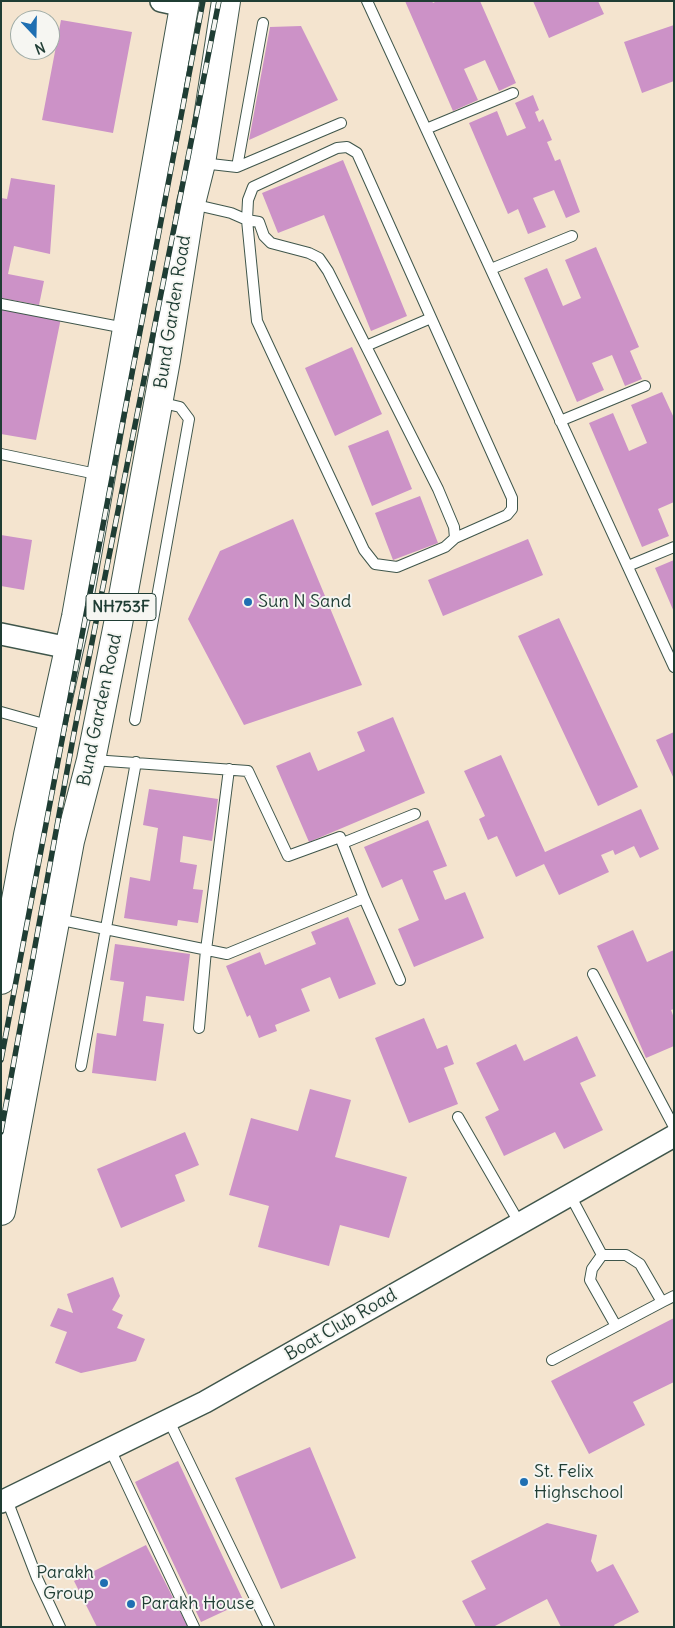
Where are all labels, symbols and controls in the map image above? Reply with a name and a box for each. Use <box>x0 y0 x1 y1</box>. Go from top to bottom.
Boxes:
north arrow <box>10 10 60 60</box>
text: N <box>32 38 48 58</box>
street label: Bund Garden Road <box>150 234 196 390</box>
place label: Sun N Sand <box>258 591 351 613</box>
road number: NH753F <box>86 594 156 620</box>
marker: Sun N Sand <box>242 596 254 608</box>
street label: Bund Garden Road <box>73 632 127 788</box>
street label: Boat Club Road <box>281 1284 401 1366</box>
place label: St. Felix Highschool <box>534 1461 623 1504</box>
marker: St. Felix Highschool <box>518 1476 530 1488</box>
place label: Parakh Group <box>36 1562 94 1605</box>
marker: Parakh Group <box>98 1577 110 1589</box>
place label: Parakh House <box>141 1593 254 1615</box>
marker: Parakh House <box>125 1598 137 1610</box>

